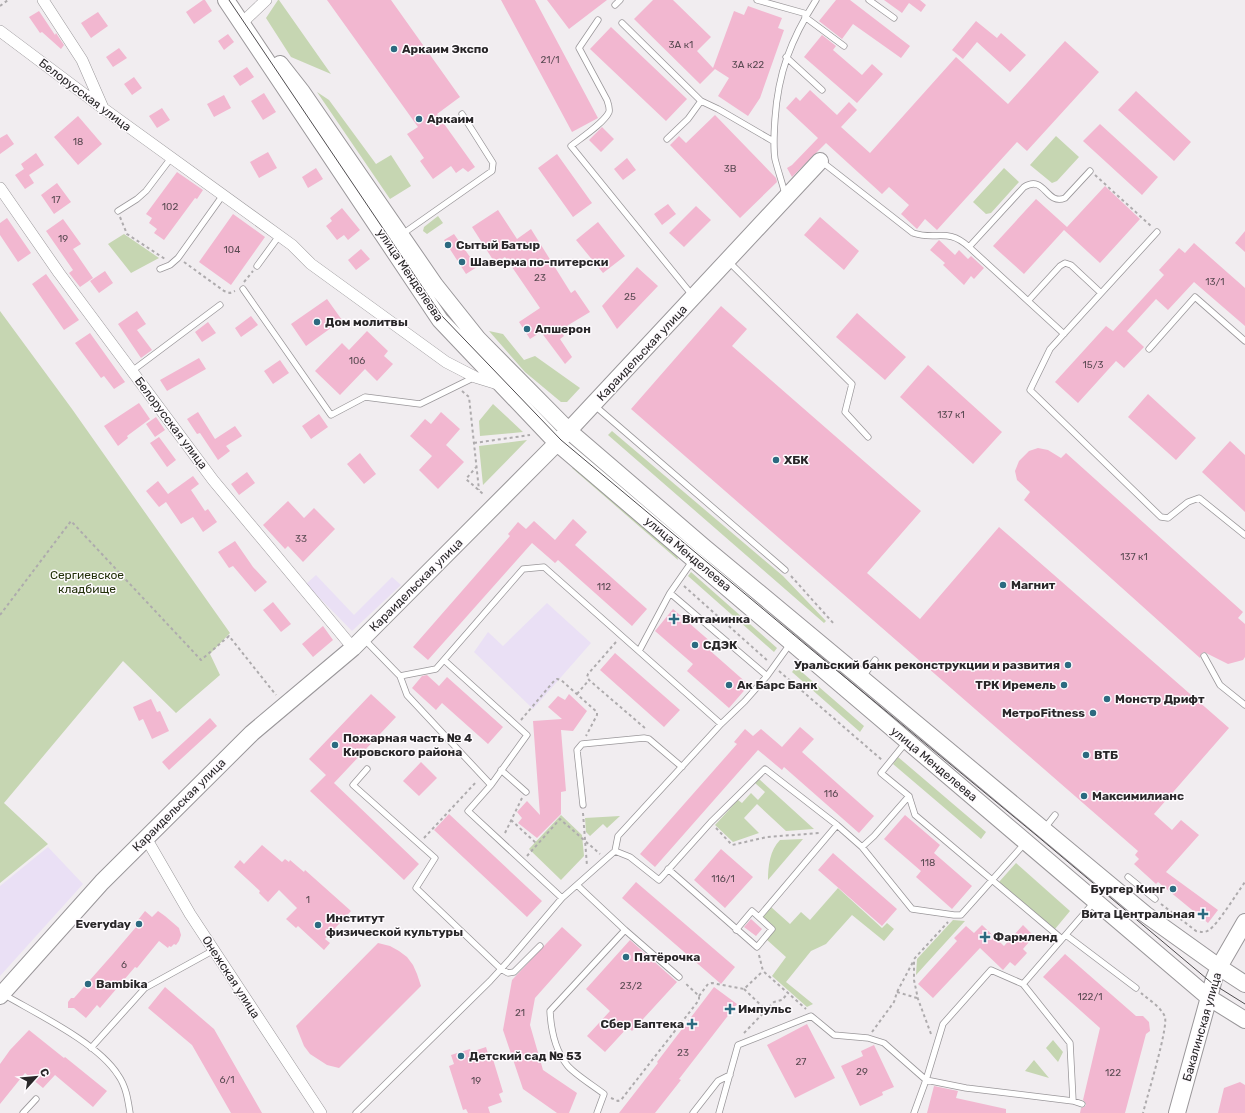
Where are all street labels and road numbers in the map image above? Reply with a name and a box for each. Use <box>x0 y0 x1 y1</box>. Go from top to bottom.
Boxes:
street label: Белорусская улица <box>36 56 134 134</box>
street label: улица Менделеева <box>374 226 446 324</box>
street label: Караидельская улица <box>594 302 690 404</box>
street label: Белорусская улица <box>132 374 210 472</box>
street label: улица Менделеева <box>642 514 734 594</box>
street label: Караидельская улица <box>367 536 465 634</box>
street label: улица Менделеева <box>888 724 980 804</box>
street label: Караидельская улица <box>130 756 228 854</box>
street label: Онежская улица <box>199 933 263 1021</box>
street label: Бакалинская улица <box>1180 971 1224 1083</box>

